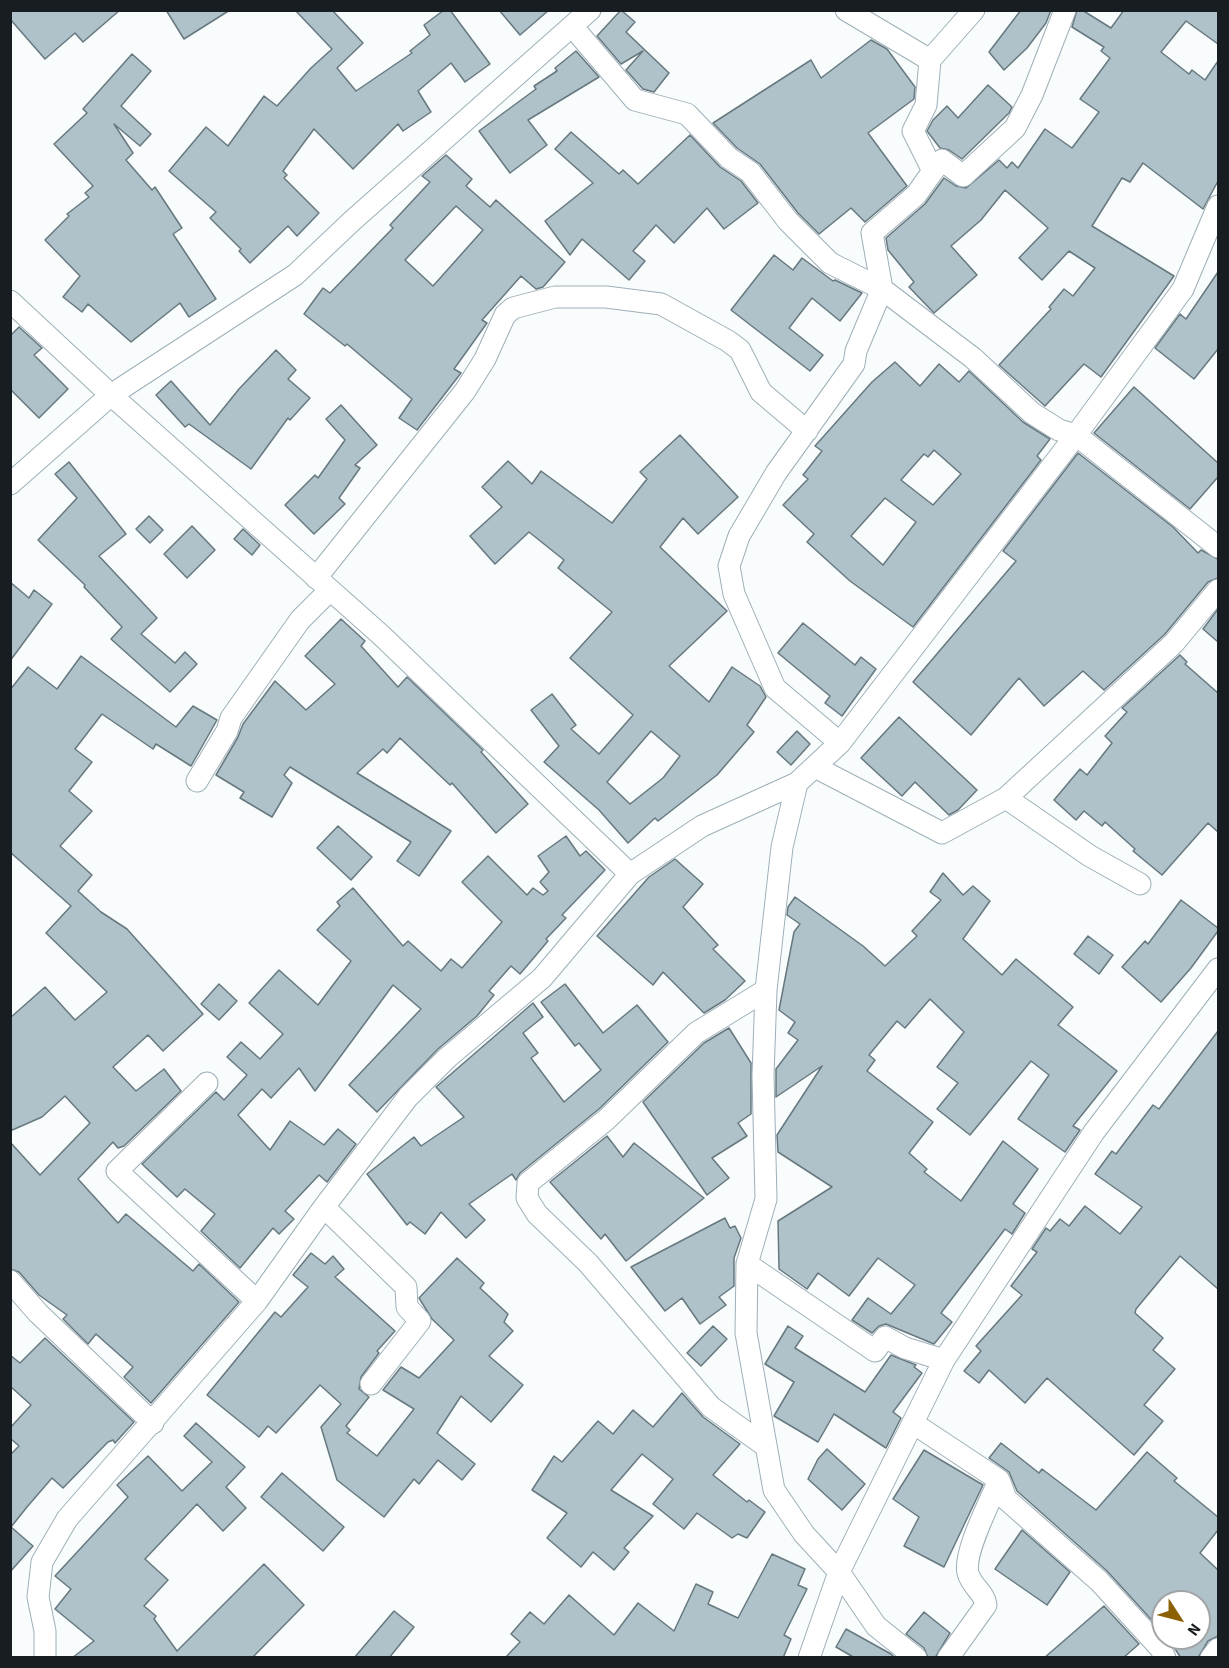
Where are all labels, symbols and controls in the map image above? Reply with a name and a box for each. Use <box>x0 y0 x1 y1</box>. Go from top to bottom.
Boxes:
north arrow <box>1151 1590 1211 1650</box>
text: N <box>1182 1619 1206 1640</box>

